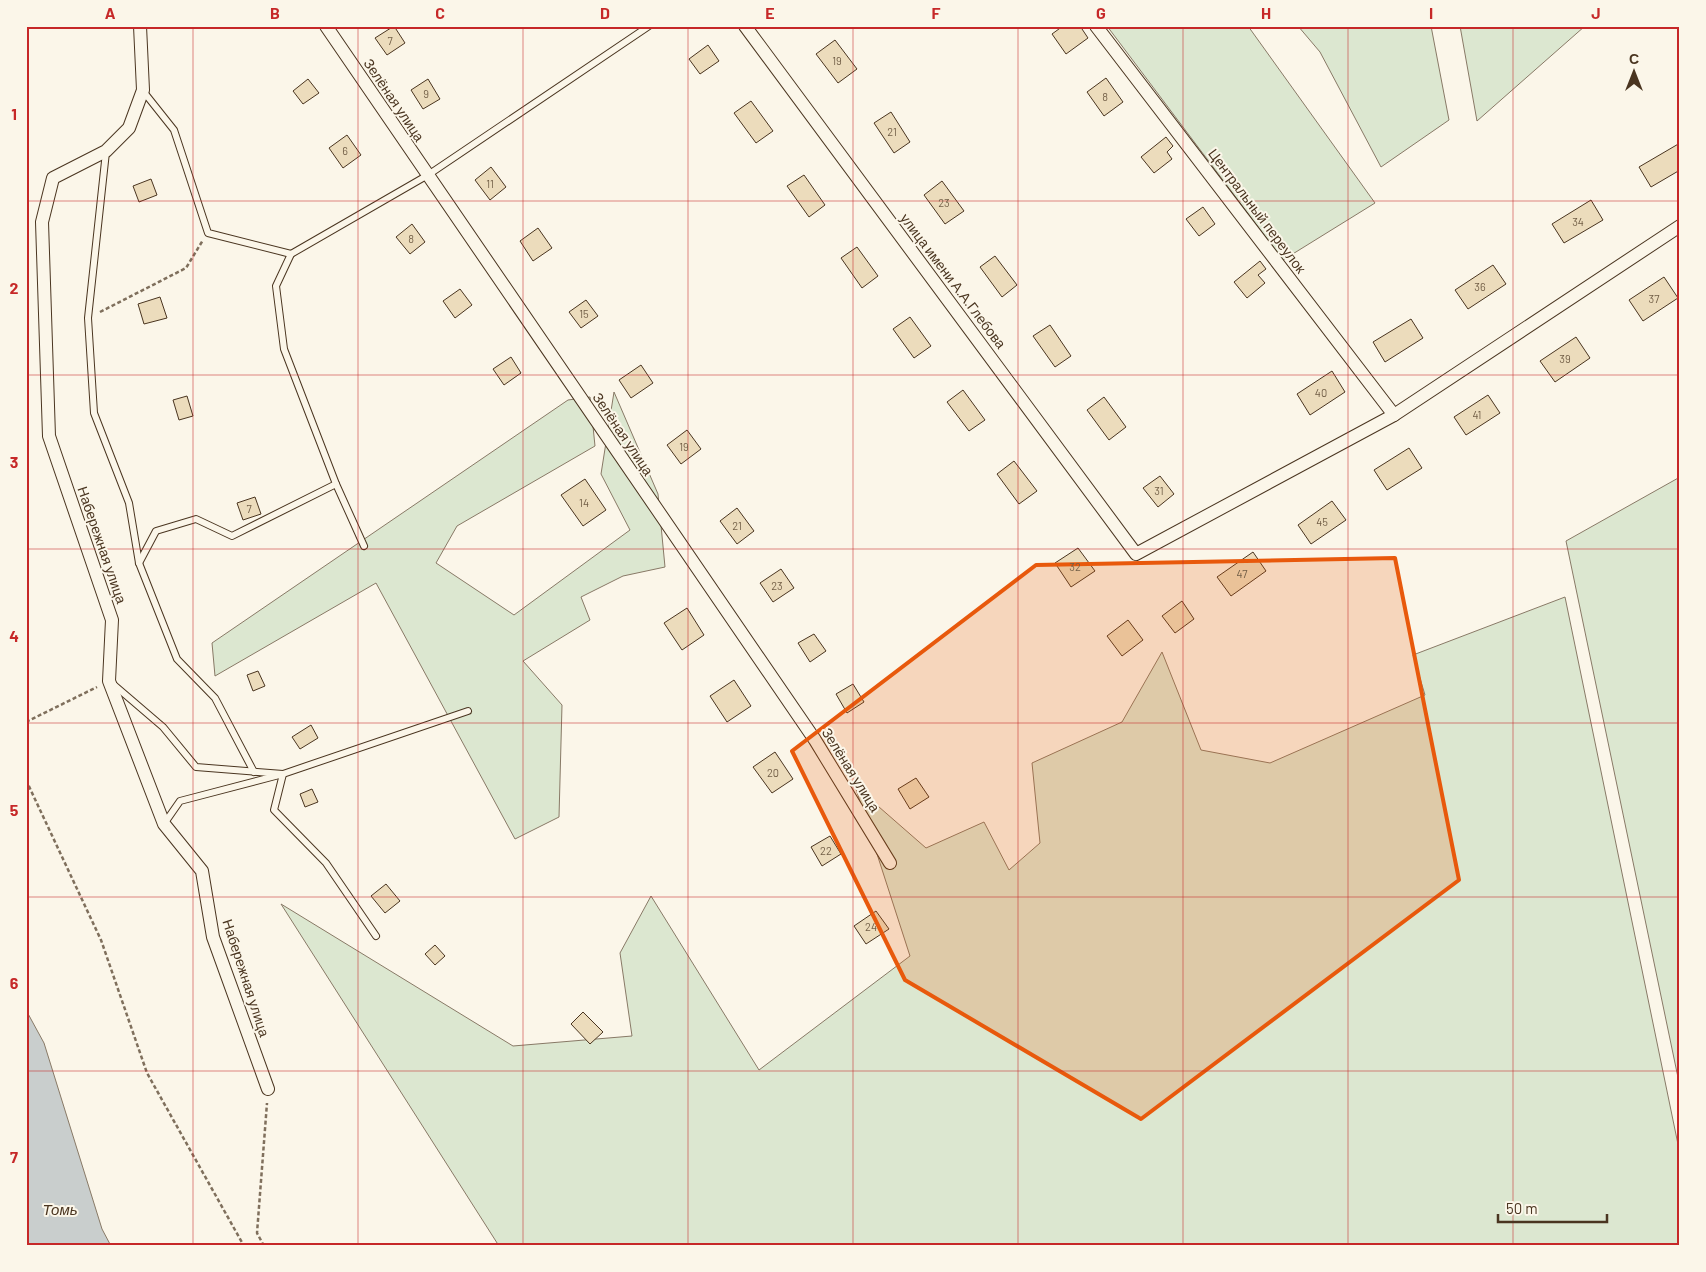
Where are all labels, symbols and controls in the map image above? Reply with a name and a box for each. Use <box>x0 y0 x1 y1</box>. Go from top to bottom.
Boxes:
text: A <box>105 3 116 22</box>
text: B <box>270 3 280 22</box>
text: C <box>435 3 445 22</box>
text: D <box>600 3 610 22</box>
text: E <box>765 3 775 22</box>
text: F <box>932 3 941 22</box>
text: G <box>1096 3 1106 22</box>
text: H <box>1261 3 1271 22</box>
text: I <box>1429 3 1433 22</box>
text: J <box>1591 3 1601 22</box>
house number: 7 <box>387 34 393 47</box>
north arrow <box>1608 48 1658 98</box>
text: С <box>1629 50 1639 67</box>
house number: 19 <box>832 54 842 67</box>
street label: Зелёная улица <box>360 55 428 144</box>
house number: 9 <box>423 87 429 100</box>
house number: 8 <box>1102 90 1108 103</box>
text: 1 <box>11 104 17 123</box>
house number: 21 <box>887 125 897 138</box>
house number: 6 <box>342 144 348 157</box>
street label: Центральный переулок <box>1205 145 1310 277</box>
house number: 11 <box>486 177 494 190</box>
house number: 23 <box>938 196 950 209</box>
street label: улица имени А.А.Глебова <box>897 210 1010 352</box>
house number: 34 <box>1572 215 1584 228</box>
house number: 8 <box>408 232 414 245</box>
text: 2 <box>10 278 19 297</box>
house number: 36 <box>1474 280 1486 293</box>
house number: 37 <box>1649 292 1659 305</box>
house number: 15 <box>579 307 589 320</box>
house number: 39 <box>1559 352 1571 365</box>
house number: 40 <box>1315 386 1327 399</box>
street label: Зелёная улица <box>589 389 657 478</box>
house number: 41 <box>1473 408 1481 421</box>
house number: 19 <box>679 440 689 453</box>
text: 3 <box>10 452 18 471</box>
street label: Набережная улица <box>74 484 131 606</box>
house number: 31 <box>1154 484 1164 497</box>
house number: 14 <box>579 496 589 509</box>
house number: 7 <box>246 502 252 515</box>
house number: 45 <box>1316 515 1328 528</box>
house number: 21 <box>732 519 742 532</box>
house number: 32 <box>1069 560 1081 573</box>
house number: 47 <box>1237 567 1247 580</box>
house number: 23 <box>771 579 783 592</box>
text: 4 <box>9 626 19 645</box>
street label: Зелёная улица <box>819 724 884 815</box>
house number: 20 <box>767 766 779 779</box>
text: 5 <box>10 800 19 819</box>
house number: 22 <box>820 844 832 857</box>
street label: Набережная улица <box>219 917 274 1039</box>
house number: 24 <box>865 920 877 933</box>
text: 6 <box>10 973 19 992</box>
text: 7 <box>10 1147 18 1166</box>
scale bar <box>1498 1192 1607 1224</box>
text: 50 m <box>1506 1199 1538 1217</box>
water label: Томь <box>42 1200 78 1218</box>

